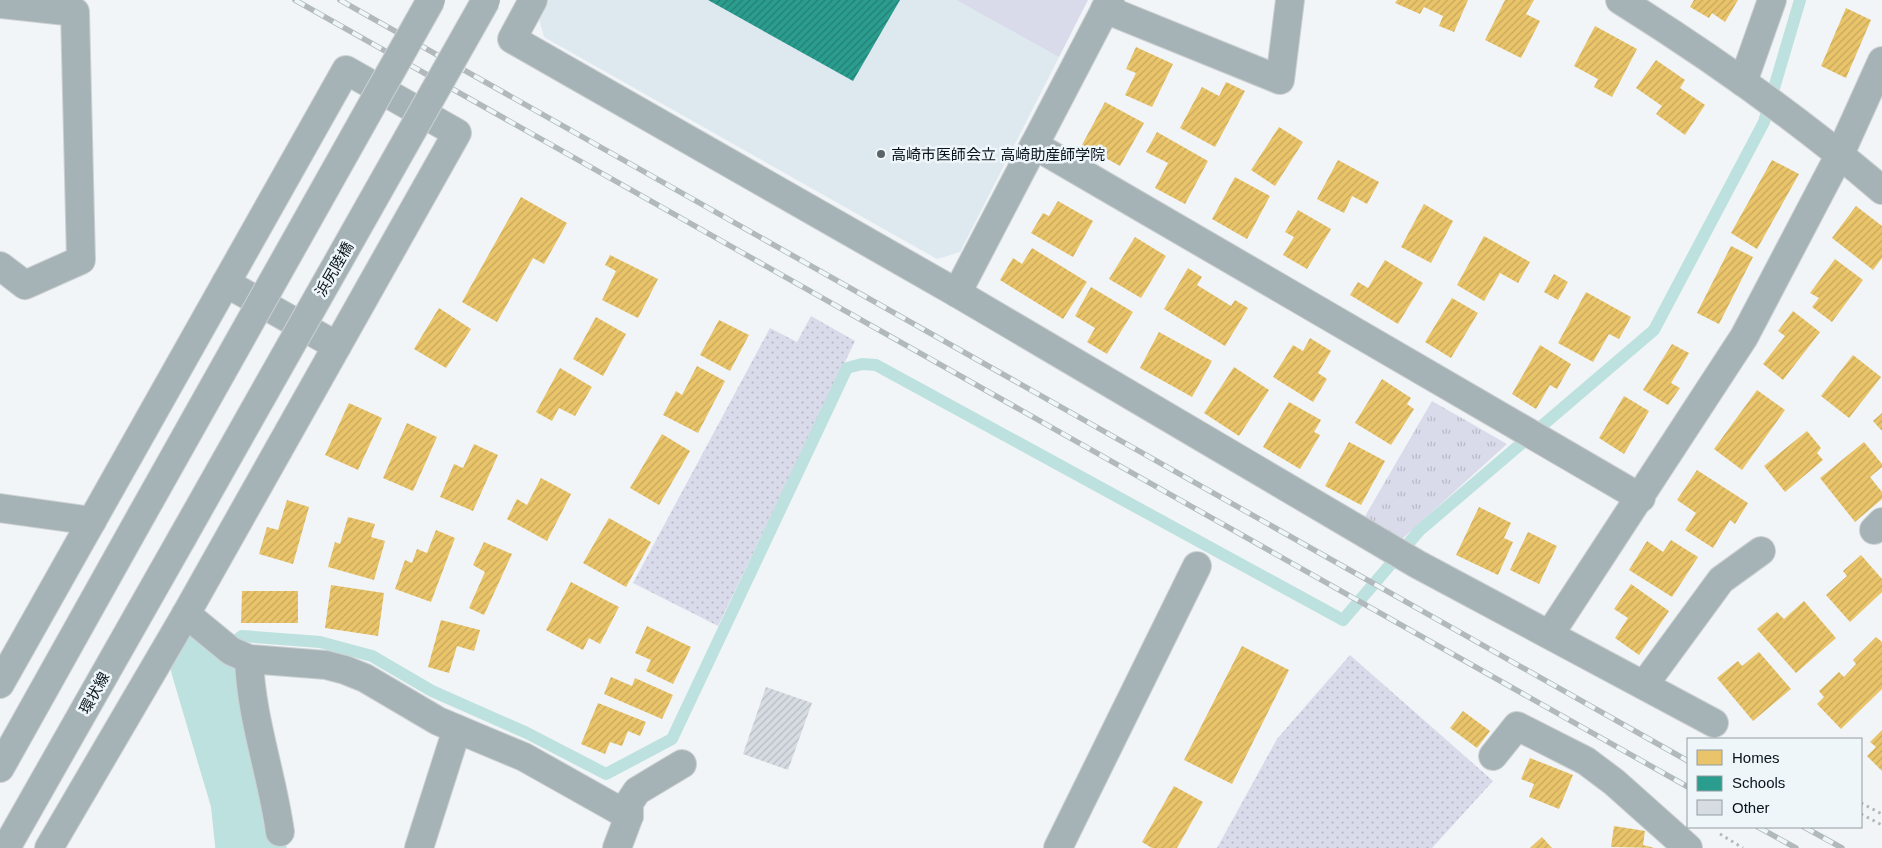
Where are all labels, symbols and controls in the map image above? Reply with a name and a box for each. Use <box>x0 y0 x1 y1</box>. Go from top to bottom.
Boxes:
place label: 高崎市医師会立 高崎助産師学院 <box>891 146 1105 163</box>
marker: 高崎市医師会立 高崎助産師学院 <box>875 148 887 160</box>
street label: 浜尻陸橋 <box>312 239 356 299</box>
street label: 環状線 <box>76 669 112 717</box>
legend <box>1687 738 1862 828</box>
text: Homes <box>1732 749 1780 766</box>
text: Schools <box>1732 774 1785 791</box>
text: Other <box>1732 799 1770 816</box>

